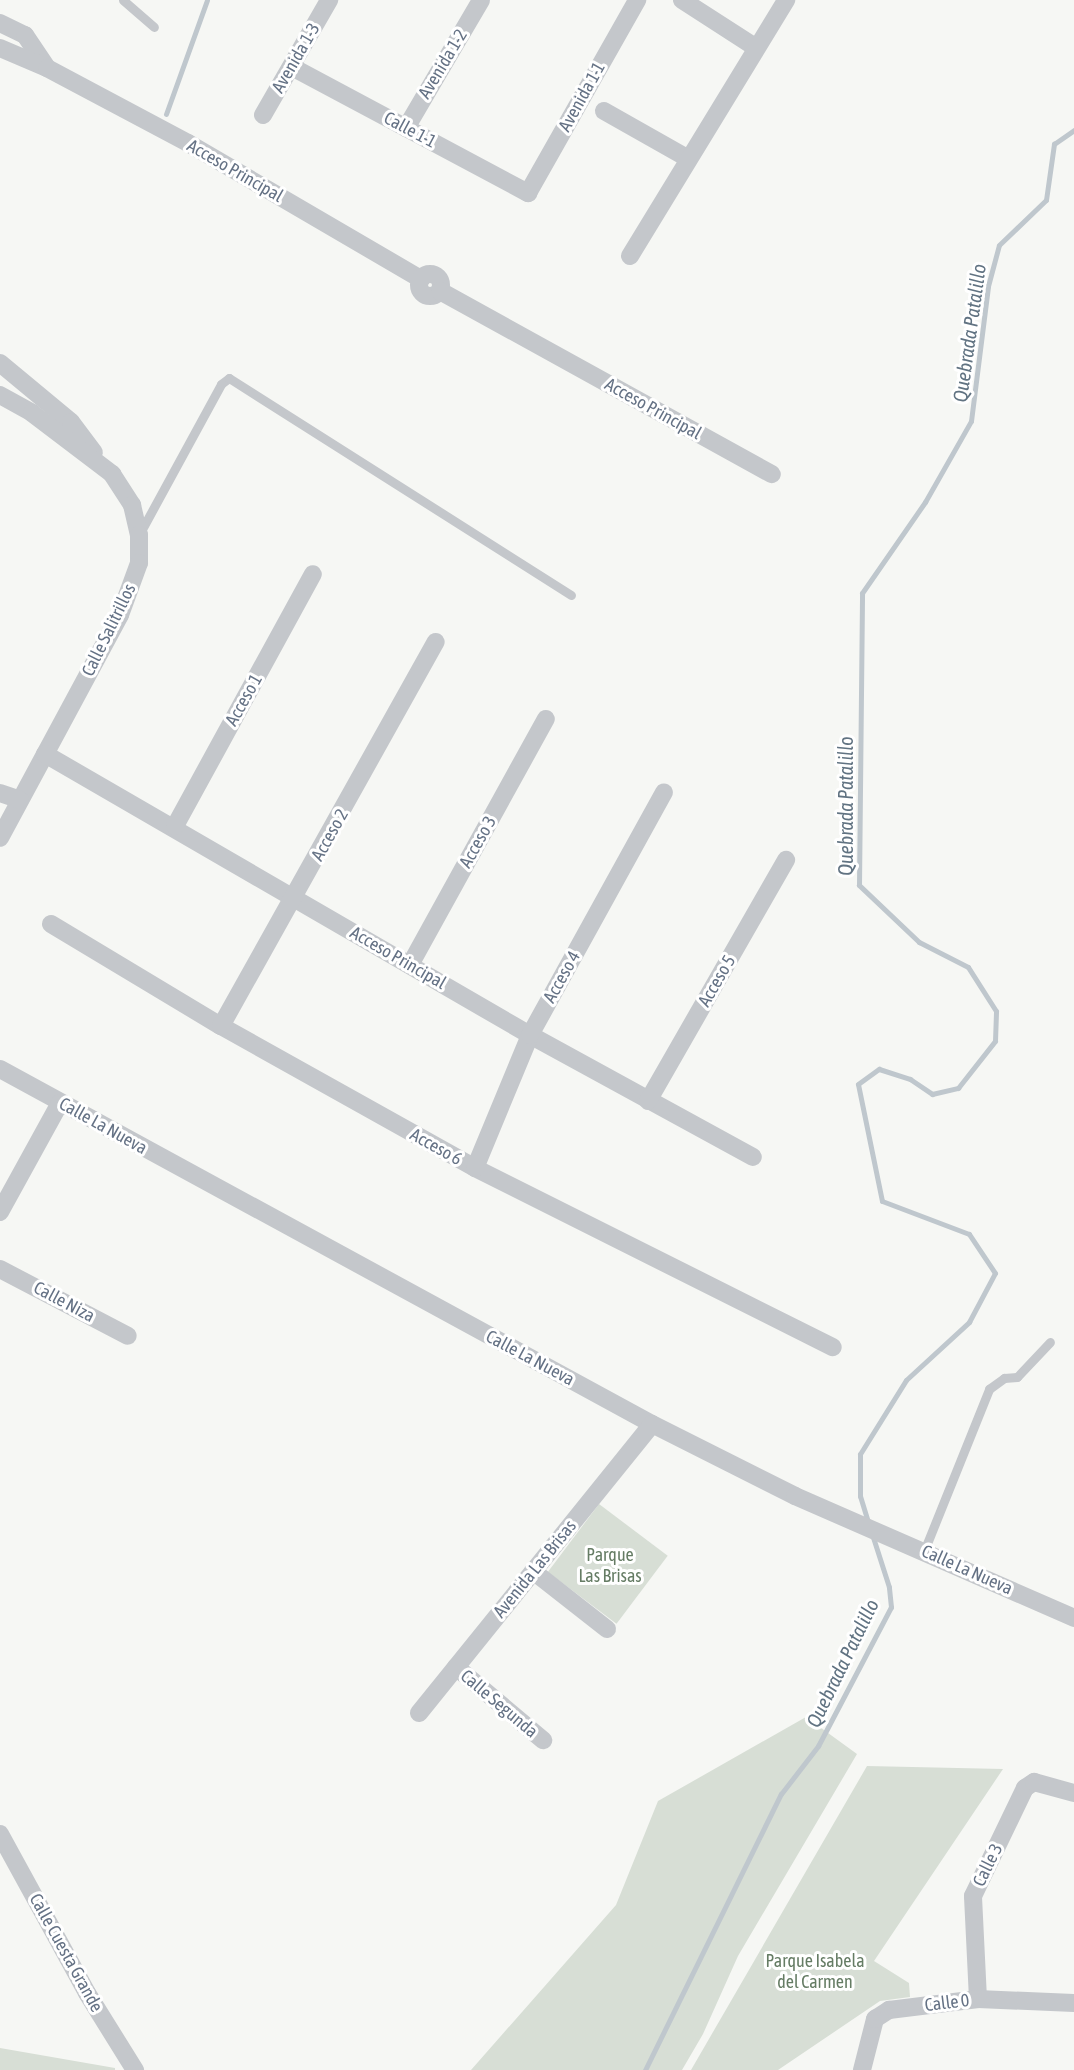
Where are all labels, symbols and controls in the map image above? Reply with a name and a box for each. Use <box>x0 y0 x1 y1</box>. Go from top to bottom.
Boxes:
street label: Avenida 1-3 <box>267 19 325 97</box>
street label: Avenida 1-2 <box>414 25 472 103</box>
street label: Avenida 1-1 <box>554 58 610 136</box>
street label: Calle 1-1 <box>380 107 440 153</box>
street label: Acceso Principal <box>183 135 287 207</box>
water label: Quebrada Patalillo <box>947 262 991 404</box>
street label: Acceso Principal <box>601 374 705 444</box>
street label: Calle Salitrillos <box>77 580 141 680</box>
street label: Acceso 1 <box>221 670 267 730</box>
water label: Quebrada Patalillo <box>833 736 857 876</box>
street label: Acceso 2 <box>307 805 353 865</box>
street label: Acceso 3 <box>455 812 501 872</box>
street label: Acceso Principal <box>346 922 450 994</box>
street label: Acceso 4 <box>539 947 585 1007</box>
street label: Acceso 5 <box>694 951 740 1011</box>
street label: Calle La Nueva <box>55 1093 151 1159</box>
street label: Acceso 6 <box>406 1124 466 1170</box>
street label: Calle Niza <box>30 1277 98 1327</box>
street label: Calle La Nueva <box>482 1326 578 1390</box>
street label: Avenida Las Brisas <box>489 1516 581 1622</box>
street label: Calle La Nueva <box>918 1540 1016 1600</box>
park label: Parque Las Brisas <box>578 1545 642 1588</box>
water label: Quebrada Patalillo <box>801 1595 883 1731</box>
street label: Calle Segunda <box>456 1665 542 1743</box>
street label: Calle 3 <box>968 1840 1008 1890</box>
street label: Calle Cuesta Grande <box>25 1890 107 2016</box>
park label: Parque Isabela del Carmen <box>765 1951 865 1994</box>
street label: Calle 0 <box>923 1990 971 2016</box>

